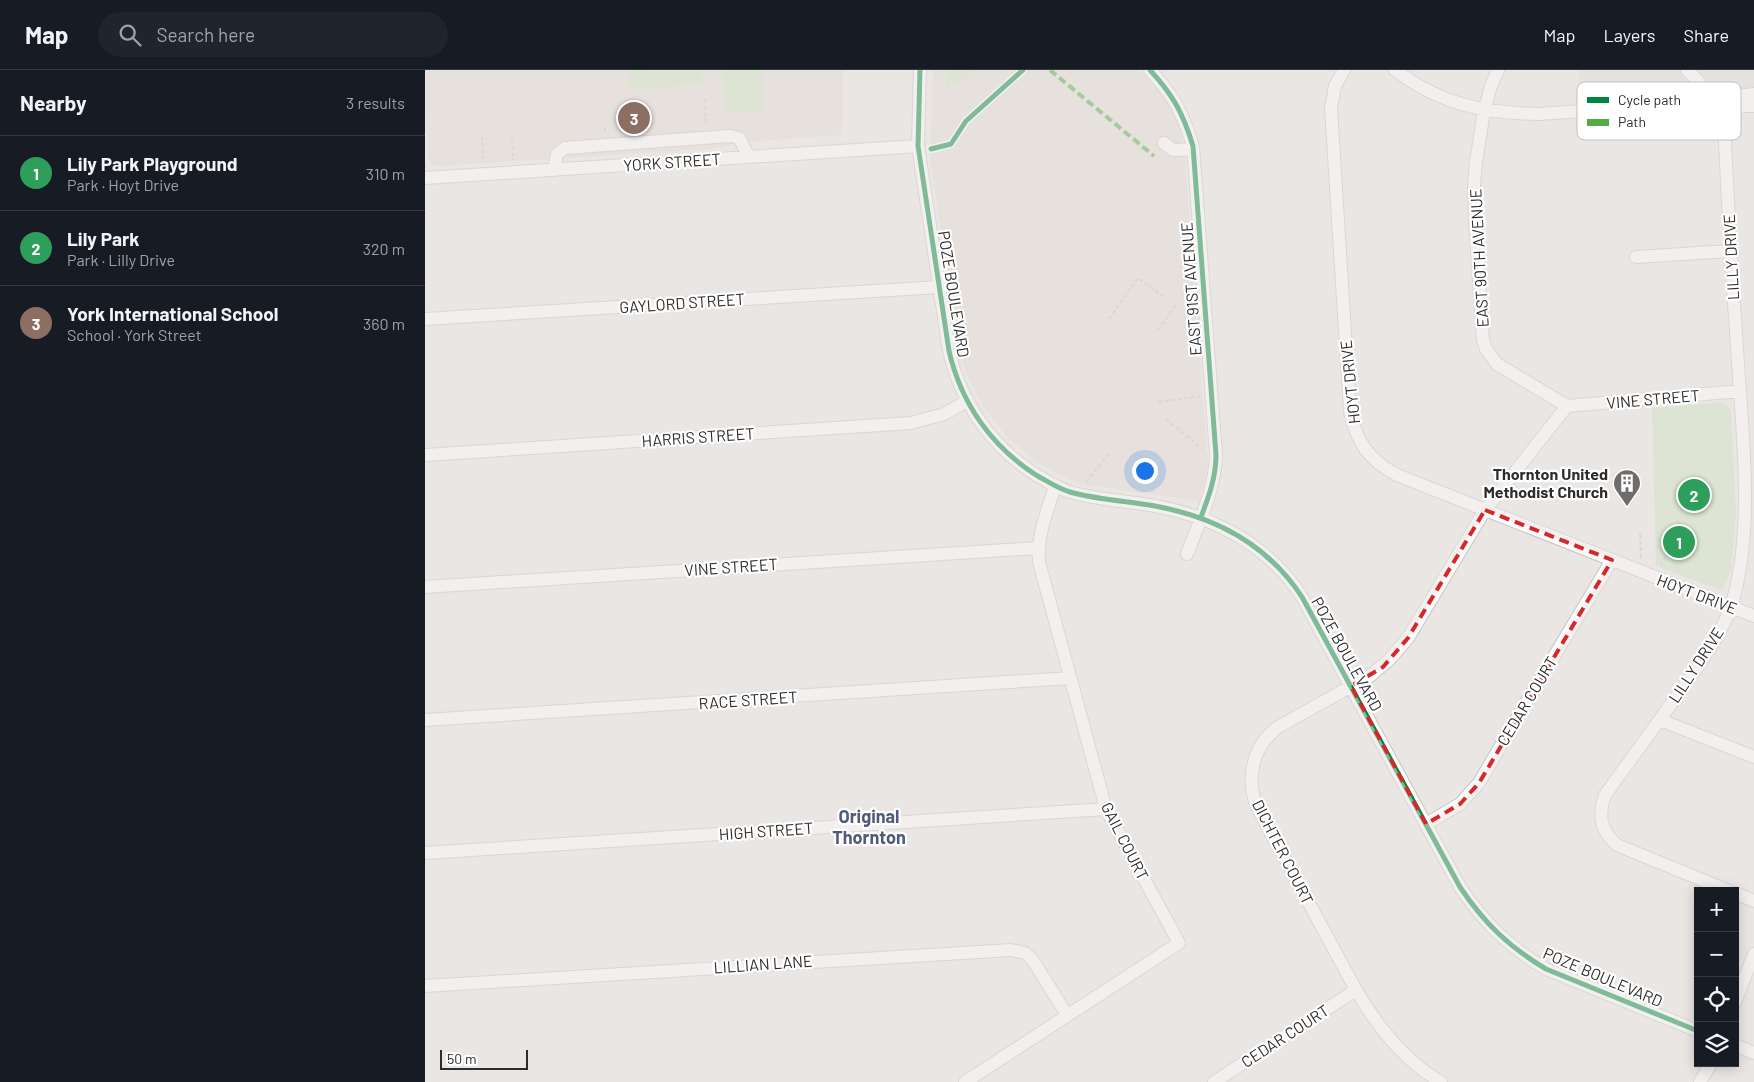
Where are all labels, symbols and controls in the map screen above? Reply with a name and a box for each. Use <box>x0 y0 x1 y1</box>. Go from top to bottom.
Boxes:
search box <box>98 12 448 57</box>
text: Map <box>25 20 68 49</box>
icon: search <box>116 21 144 49</box>
text: Search here <box>156 23 255 46</box>
text: Map <box>1543 24 1575 46</box>
text: Layers <box>1603 24 1656 46</box>
text: Share <box>1684 24 1729 46</box>
legend <box>1577 82 1741 140</box>
text: Nearby <box>20 90 86 115</box>
text: Cycle path <box>1618 91 1681 108</box>
text: 3 results <box>346 93 405 112</box>
pin: 3 <box>618 99 650 137</box>
text: Path <box>1618 113 1646 130</box>
street label: YORK STREET <box>623 149 721 174</box>
text: Lily Park Playground <box>67 152 238 175</box>
text: 1 <box>33 164 39 183</box>
text: 310 m <box>366 164 405 183</box>
text: Park · Hoyt Drive <box>67 175 179 194</box>
street label: EAST 90TH AVENUE <box>1465 188 1492 328</box>
street label: LILLY DRIVE <box>1719 214 1742 300</box>
street label: EAST 91ST AVENUE <box>1176 222 1205 356</box>
text: Lily Park <box>67 227 139 250</box>
street label: POZE BOULEVARD <box>935 229 974 358</box>
text: 2 <box>32 239 40 258</box>
text: 320 m <box>363 239 405 258</box>
text: Park · Lilly Drive <box>67 250 175 269</box>
street label: GAYLORD STREET <box>619 289 745 316</box>
text: York International School <box>67 302 279 325</box>
text: 3 <box>32 314 40 333</box>
text: 360 m <box>363 314 405 333</box>
text: School · York Street <box>67 325 202 344</box>
street label: HOYT DRIVE <box>1336 339 1363 425</box>
street label: VINE STREET <box>1606 385 1700 412</box>
street label: HARRIS STREET <box>641 423 755 450</box>
your location <box>1132 458 1158 484</box>
place label: Thornton United Methodist Church <box>1483 464 1608 501</box>
building icon: Thornton United Methodist Church <box>1612 468 1642 507</box>
pin: 2 <box>1678 476 1710 514</box>
pin: 1 <box>1663 523 1695 561</box>
street label: VINE STREET <box>684 554 778 579</box>
street label: HOYT DRIVE <box>1654 570 1740 618</box>
street label: POZE BOULEVARD <box>1308 593 1387 714</box>
street label: LILLY DRIVE <box>1664 623 1727 706</box>
street label: CEDAR COURT <box>1493 653 1561 749</box>
street label: RACE STREET <box>698 687 798 712</box>
street label: DICHTER COURT <box>1249 796 1318 907</box>
street label: GAIL COURT <box>1098 799 1153 883</box>
district label: Original Thornton <box>832 805 906 848</box>
street label: HIGH STREET <box>718 818 814 843</box>
map controls <box>1694 887 1739 1067</box>
button: + <box>1694 887 1739 932</box>
button: − <box>1694 932 1739 977</box>
street label: POZE BOULEVARD <box>1541 943 1666 1010</box>
street label: LILLIAN LANE <box>713 951 813 976</box>
button: locate <box>1694 977 1739 1022</box>
street label: CEDAR COURT <box>1237 1000 1332 1071</box>
button: layers <box>1694 1022 1739 1067</box>
scale bar <box>440 1047 527 1070</box>
text: 50 m <box>447 1050 476 1067</box>

